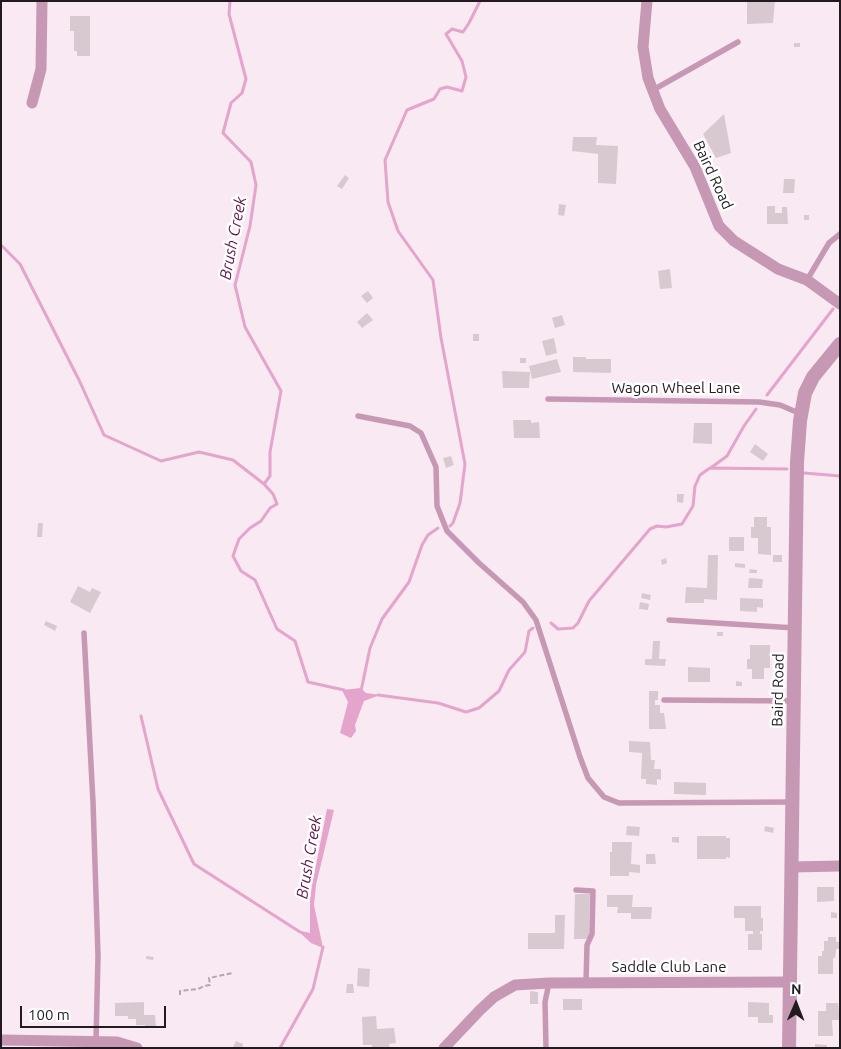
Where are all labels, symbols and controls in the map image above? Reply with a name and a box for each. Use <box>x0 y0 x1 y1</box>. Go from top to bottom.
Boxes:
street label: Baird Road <box>689 138 737 212</box>
water label: Brush Creek <box>216 195 250 281</box>
street label: Wagon Wheel Lane <box>611 379 741 397</box>
street label: Baird Road <box>768 653 788 727</box>
water label: Brush Creek <box>292 814 326 900</box>
street label: Saddle Club Lane <box>612 958 726 976</box>
north arrow <box>771 979 821 1029</box>
text: N <box>791 981 802 997</box>
scale bar <box>22 996 169 1028</box>
text: 100 m <box>28 1006 70 1023</box>

